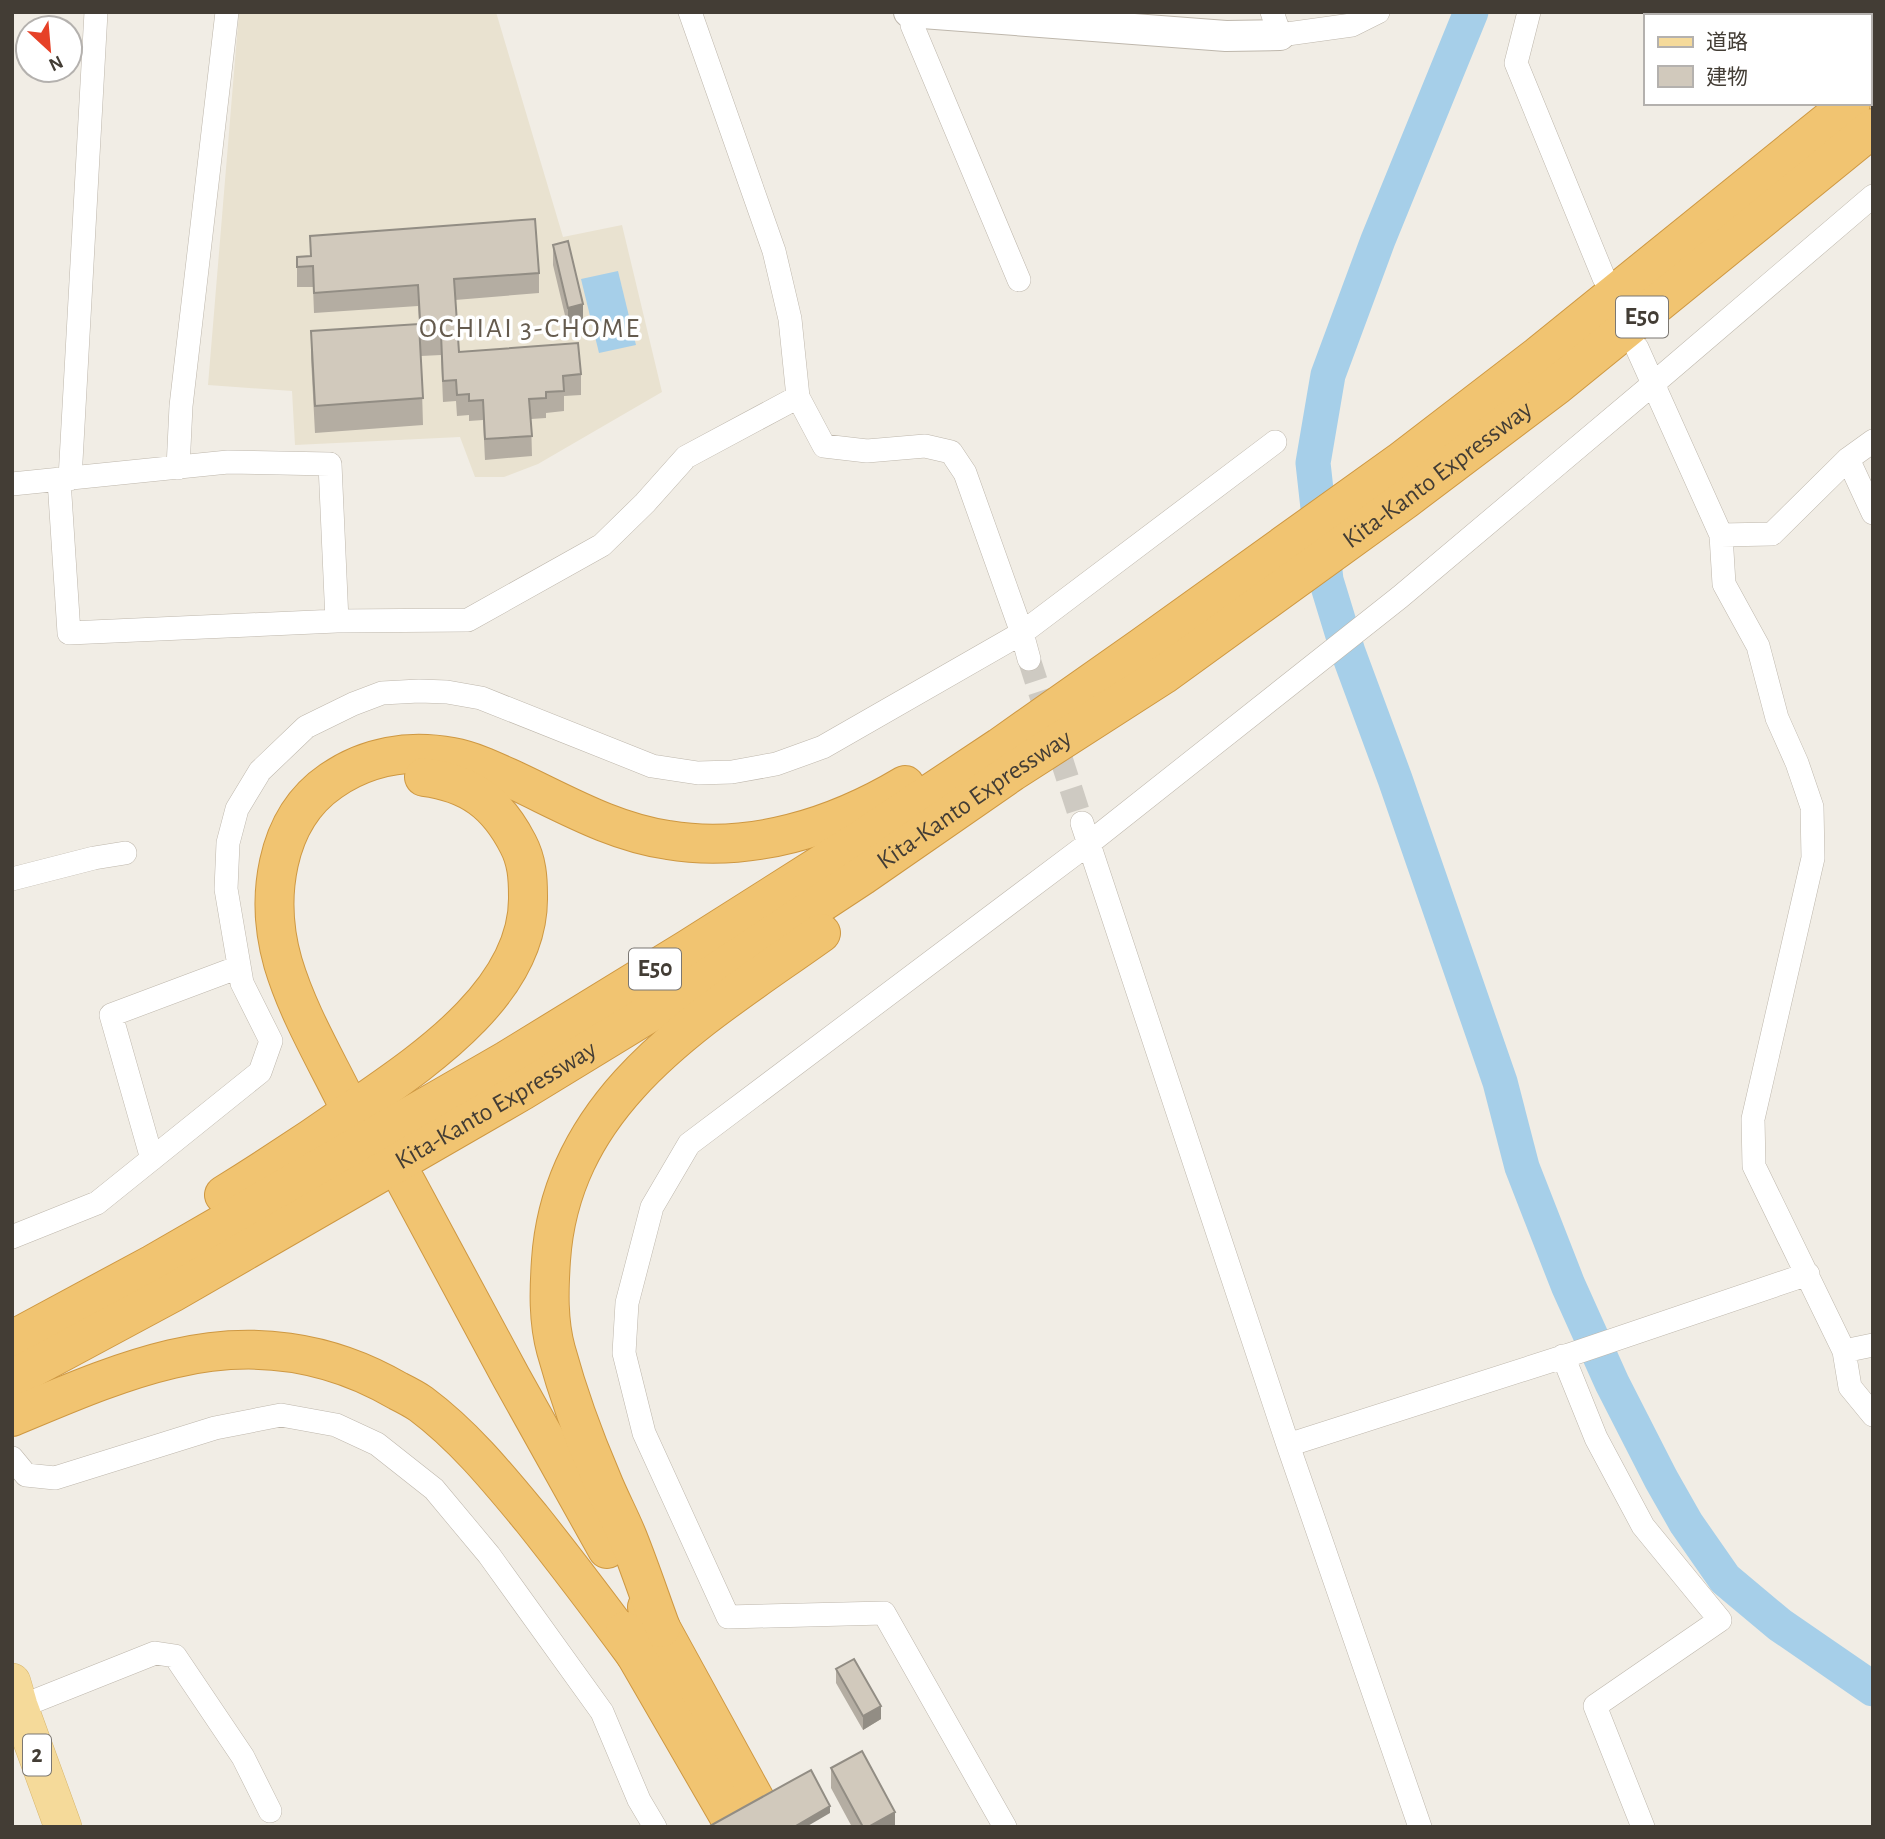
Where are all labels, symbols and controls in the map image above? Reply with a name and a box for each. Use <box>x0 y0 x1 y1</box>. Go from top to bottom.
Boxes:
north arrow <box>14 14 84 84</box>
legend <box>1644 14 1871 105</box>
text: 道路 <box>1706 31 1748 53</box>
text: N <box>46 51 66 74</box>
text: 建物 <box>1706 66 1748 88</box>
road number: E50 <box>1616 296 1668 338</box>
district label: OCHIAI 3-CHOME <box>419 315 641 343</box>
street label: Kita-Kanto Expressway <box>1338 396 1537 553</box>
street label: Kita-Kanto Expressway <box>872 724 1076 874</box>
road number: E50 <box>629 948 681 989</box>
street label: Kita-Kanto Expressway <box>391 1036 601 1174</box>
road number: 2 <box>23 1735 51 1776</box>

